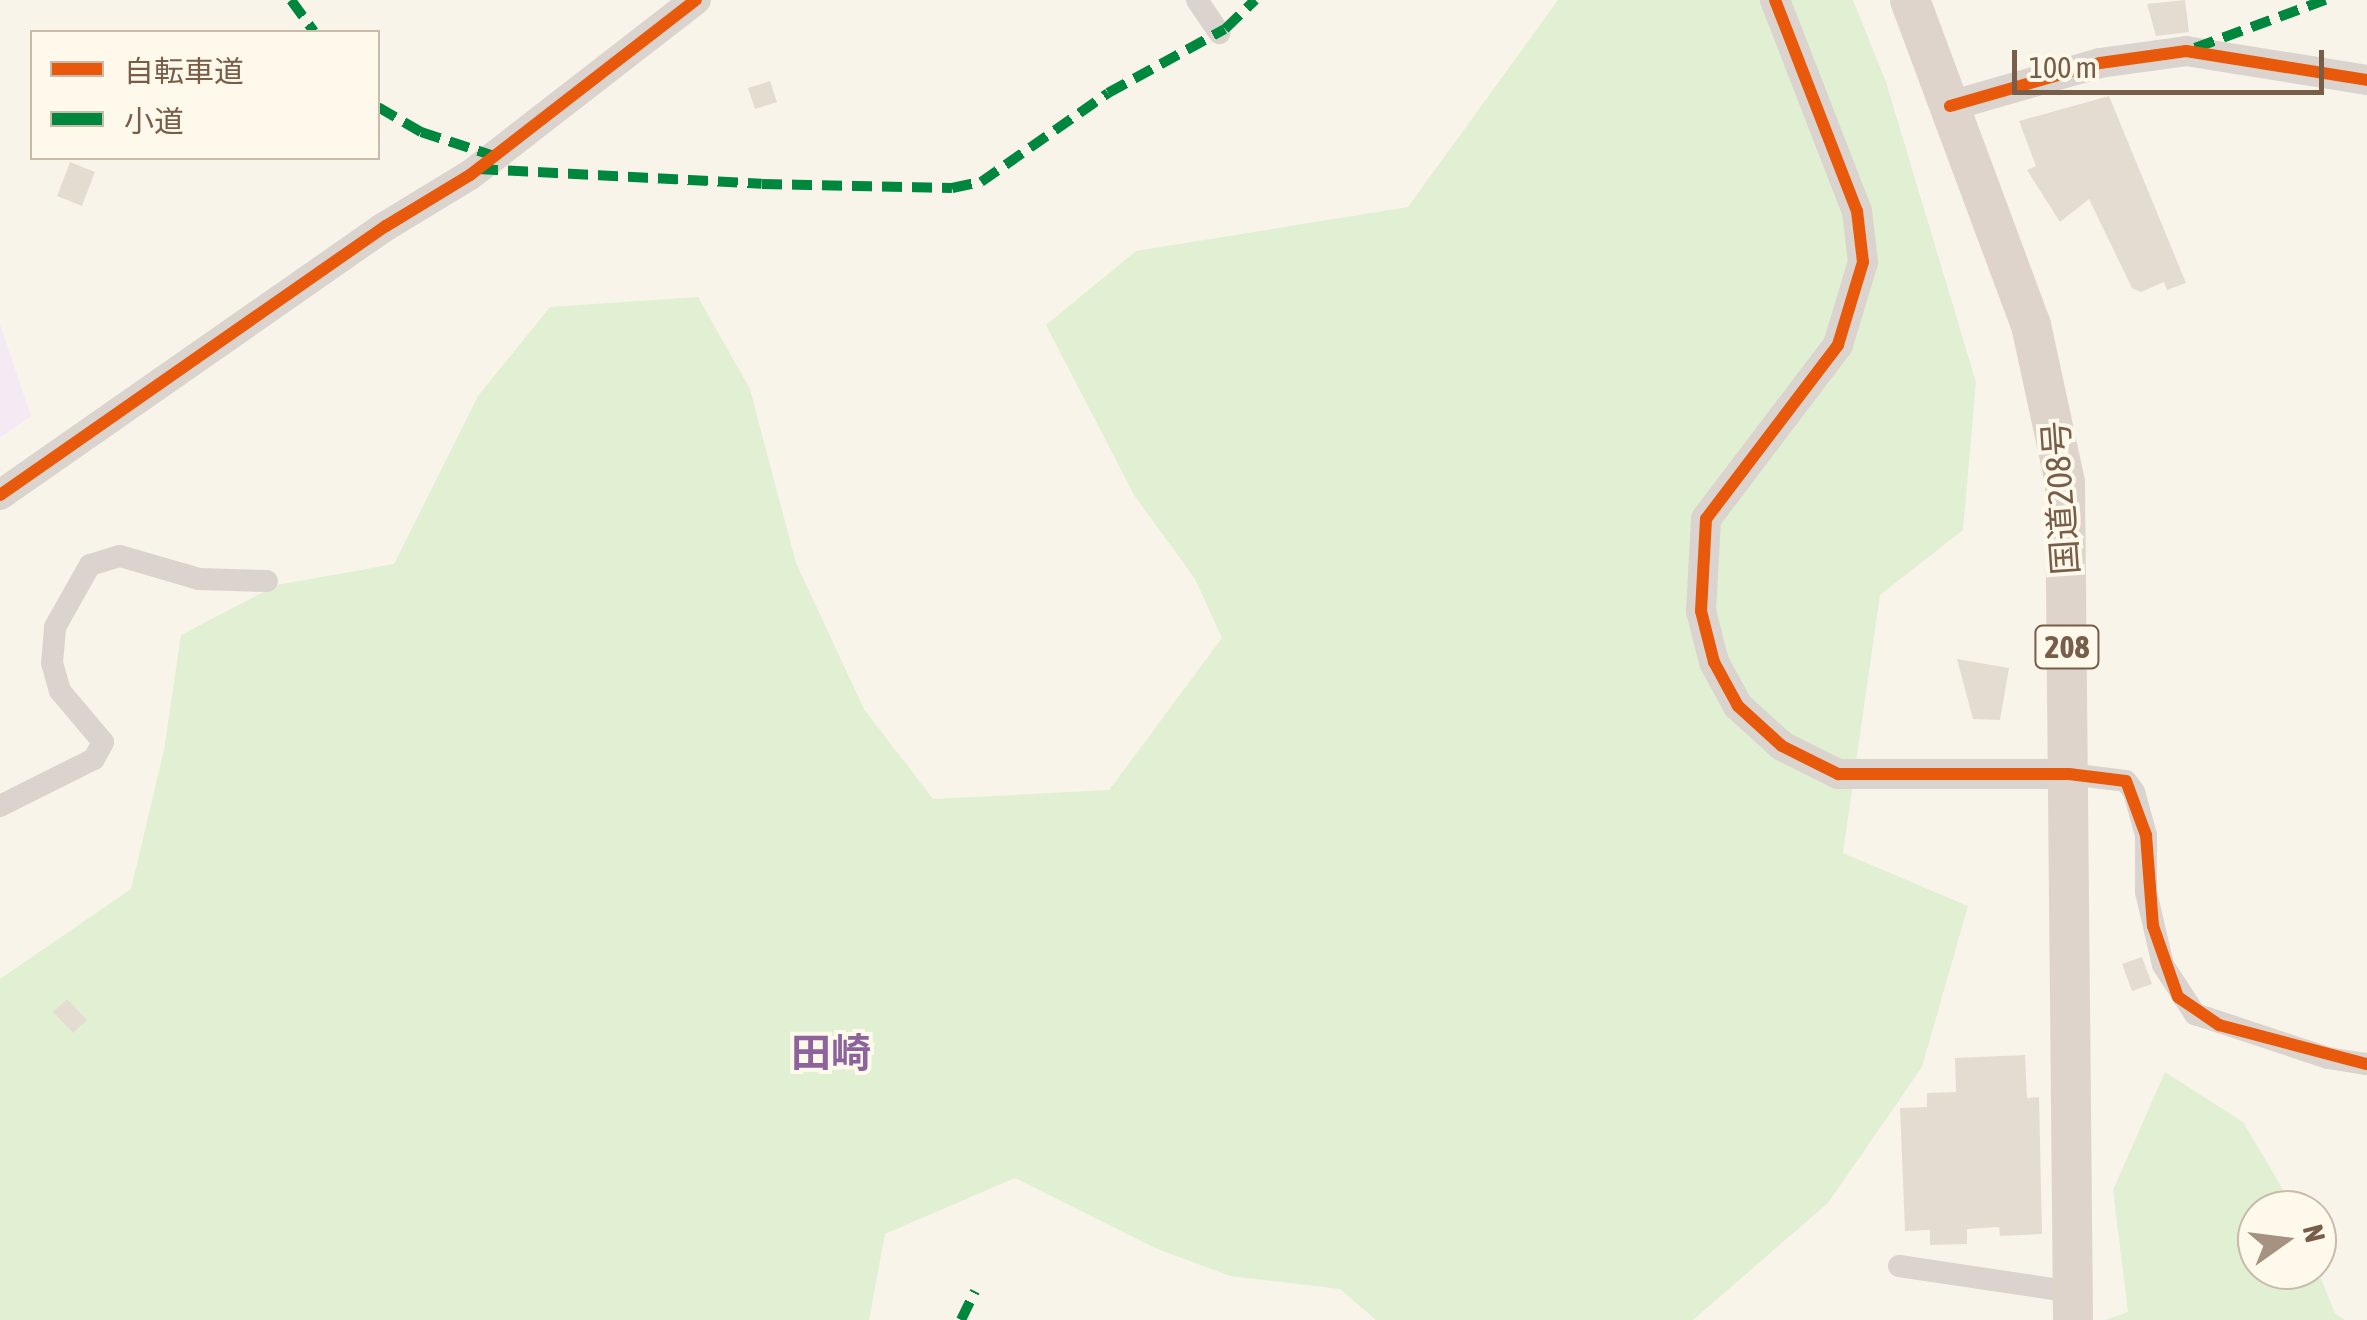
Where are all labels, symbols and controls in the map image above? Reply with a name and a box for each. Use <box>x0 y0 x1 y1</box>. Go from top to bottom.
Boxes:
legend <box>30 30 380 160</box>
scale bar <box>2017 30 2330 92</box>
text: 100 m <box>2029 50 2097 84</box>
text: 自転車道 <box>124 54 244 88</box>
text: 小道 <box>124 104 184 138</box>
street label: 国道208号 <box>2034 420 2086 576</box>
road number: 208 <box>2032 620 2102 674</box>
district label: 田崎 <box>791 1029 871 1077</box>
north arrow <box>2237 1190 2337 1290</box>
text: N <box>2297 1221 2332 1245</box>

